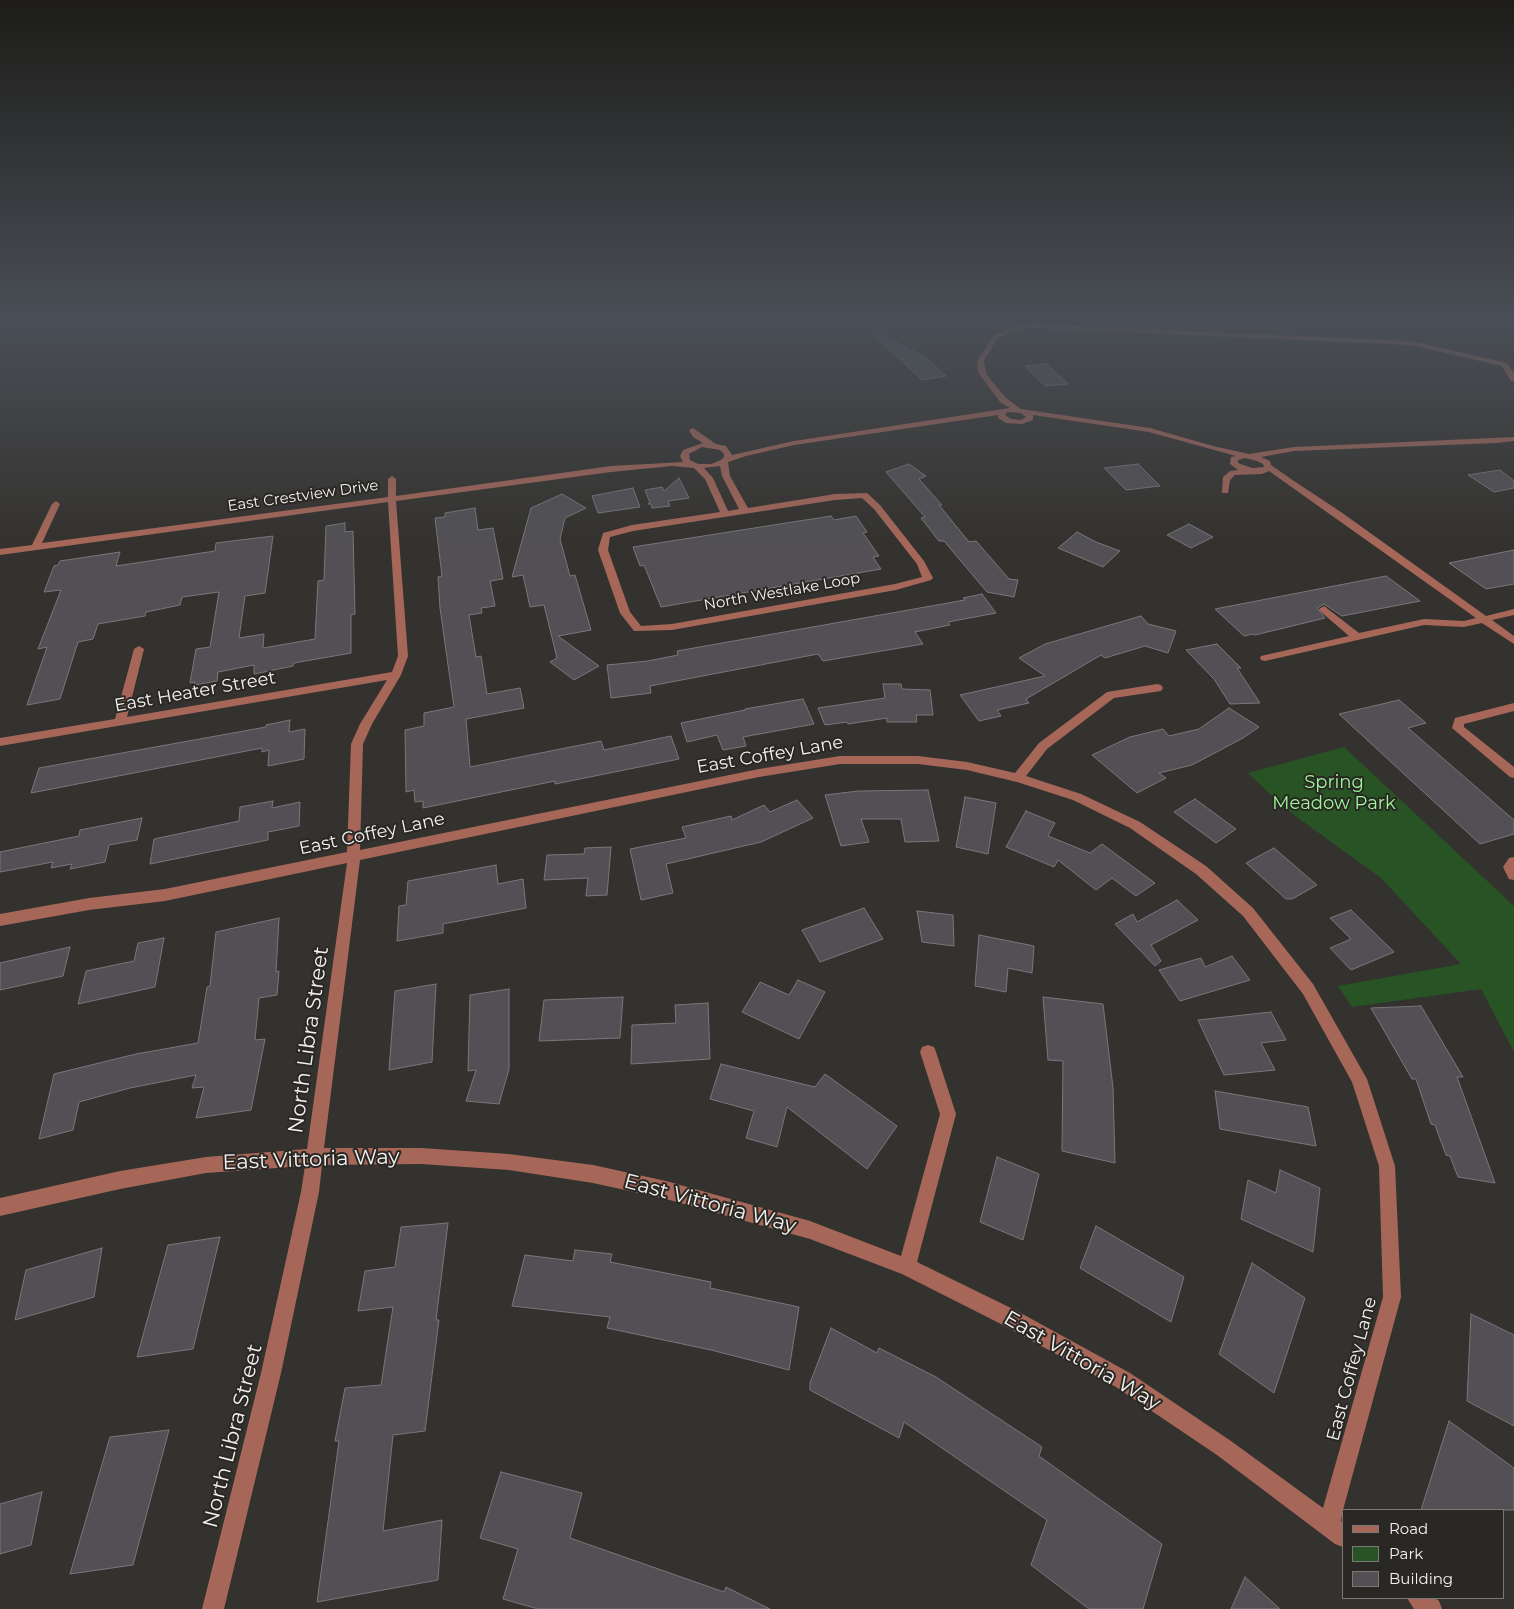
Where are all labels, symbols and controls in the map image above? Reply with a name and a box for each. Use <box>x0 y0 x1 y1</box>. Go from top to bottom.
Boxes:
street label: East Crestview Drive <box>226 476 380 516</box>
street label: North Westlake Loop <box>702 569 862 615</box>
street label: East Heater Street <box>113 667 277 717</box>
street label: East Coffey Lane <box>695 731 845 779</box>
park label: Spring Meadow Park <box>1272 772 1396 814</box>
street label: East Coffey Lane <box>297 808 447 860</box>
street label: North Libra Street <box>283 945 335 1135</box>
street label: East Vittoria Way <box>222 1144 400 1176</box>
street label: East Vittoria Way <box>621 1169 799 1239</box>
street label: East Coffey Lane <box>1322 1294 1382 1444</box>
street label: East Vittoria Way <box>999 1306 1165 1416</box>
street label: North Libra Street <box>198 1342 268 1530</box>
legend <box>1342 1509 1504 1599</box>
text: Road <box>1389 1519 1428 1538</box>
text: Park <box>1389 1544 1423 1563</box>
text: Building <box>1389 1569 1453 1588</box>

